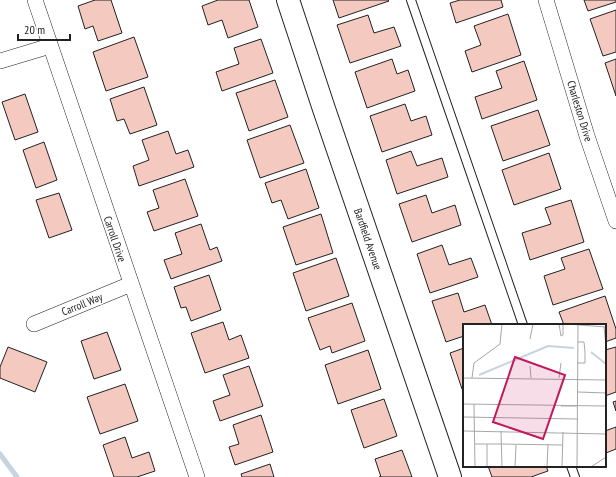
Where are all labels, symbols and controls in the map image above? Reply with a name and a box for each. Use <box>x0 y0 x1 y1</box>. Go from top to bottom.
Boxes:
scale bar <box>18 16 70 42</box>
text: 20 m <box>24 22 45 37</box>
street label: Charleston Drive <box>564 79 596 144</box>
street label: Bardfield Avenue <box>351 207 385 272</box>
street label: Carroll Drive <box>101 214 130 264</box>
street label: Carroll Way <box>59 289 105 319</box>
inset map <box>463 324 606 467</box>

